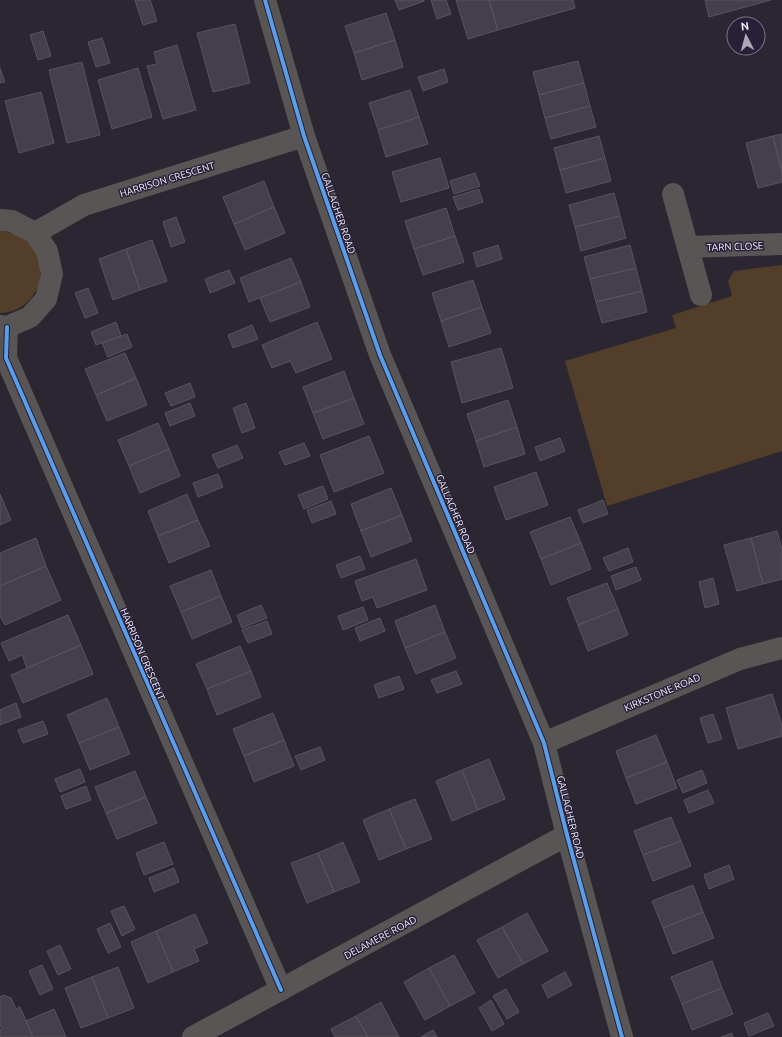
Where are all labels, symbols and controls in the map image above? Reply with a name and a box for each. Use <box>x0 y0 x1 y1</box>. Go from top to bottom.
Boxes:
north arrow <box>726 16 766 56</box>
text: N <box>740 20 750 32</box>
street label: HARRISON CRESCENT <box>118 160 216 199</box>
street label: GALLAGHER ROAD <box>319 171 358 255</box>
street label: TARN CLOSE <box>706 240 764 253</box>
street label: GALLAGHER ROAD <box>434 473 477 556</box>
street label: HARRISON CRESCENT <box>118 607 167 702</box>
street label: KIRKSTONE ROAD <box>622 671 702 714</box>
street label: GALLAGHER ROAD <box>555 774 586 860</box>
street label: DELAMERE ROAD <box>342 914 418 961</box>

